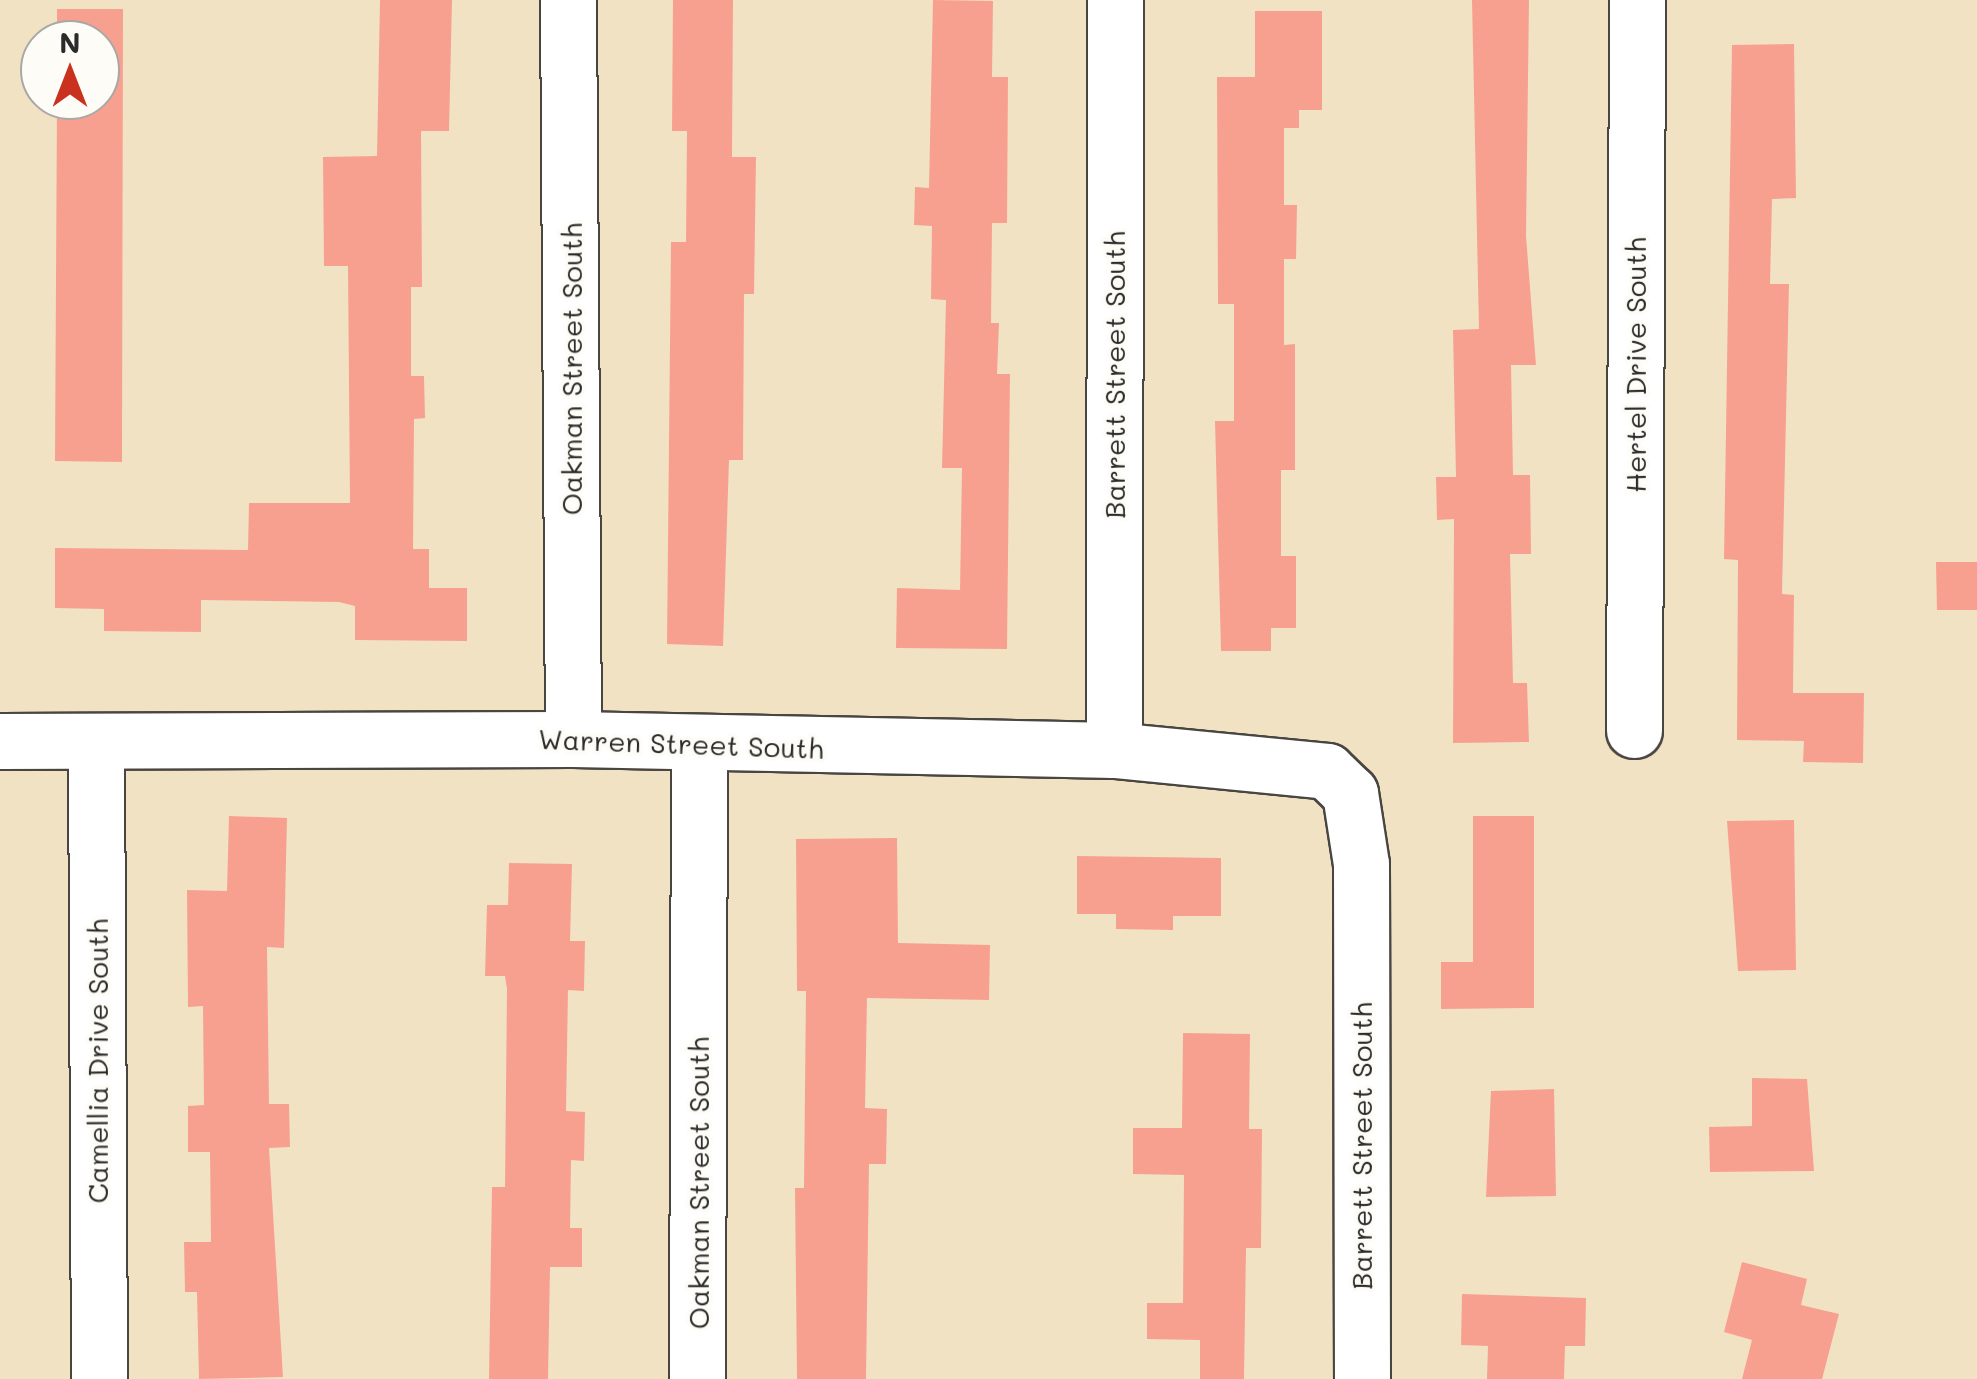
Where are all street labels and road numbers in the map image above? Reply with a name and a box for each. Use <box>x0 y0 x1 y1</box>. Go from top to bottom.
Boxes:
street label: Oakman Street South <box>554 223 588 515</box>
street label: Barrett Street South <box>1097 231 1131 519</box>
street label: Hertel Drive South <box>1618 237 1652 493</box>
street label: Warren Street South <box>538 721 824 765</box>
street label: Camellia Drive South <box>80 919 114 1203</box>
street label: Barrett Street South <box>1344 1002 1378 1290</box>
street label: Oakman Street South <box>681 1037 715 1329</box>

